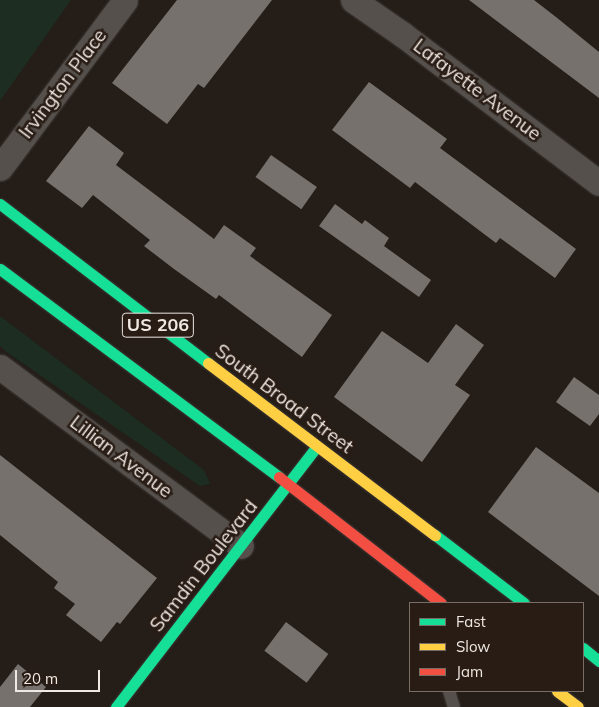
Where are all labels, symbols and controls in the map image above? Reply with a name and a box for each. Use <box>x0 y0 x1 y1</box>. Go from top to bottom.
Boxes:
street label: Irvington Place <box>14 25 112 143</box>
street label: Lafayette Avenue <box>409 35 545 145</box>
road number: US 206 <box>122 310 194 340</box>
street label: South Broad Street <box>210 340 358 458</box>
street label: Lillian Avenue <box>65 411 177 503</box>
street label: Samdin Boulevard <box>145 496 263 636</box>
legend <box>409 602 584 692</box>
text: Fast <box>456 612 486 631</box>
text: Slow <box>456 637 490 656</box>
scale bar <box>18 660 102 692</box>
text: Jam <box>456 662 483 681</box>
text: 20 m <box>23 669 58 688</box>

